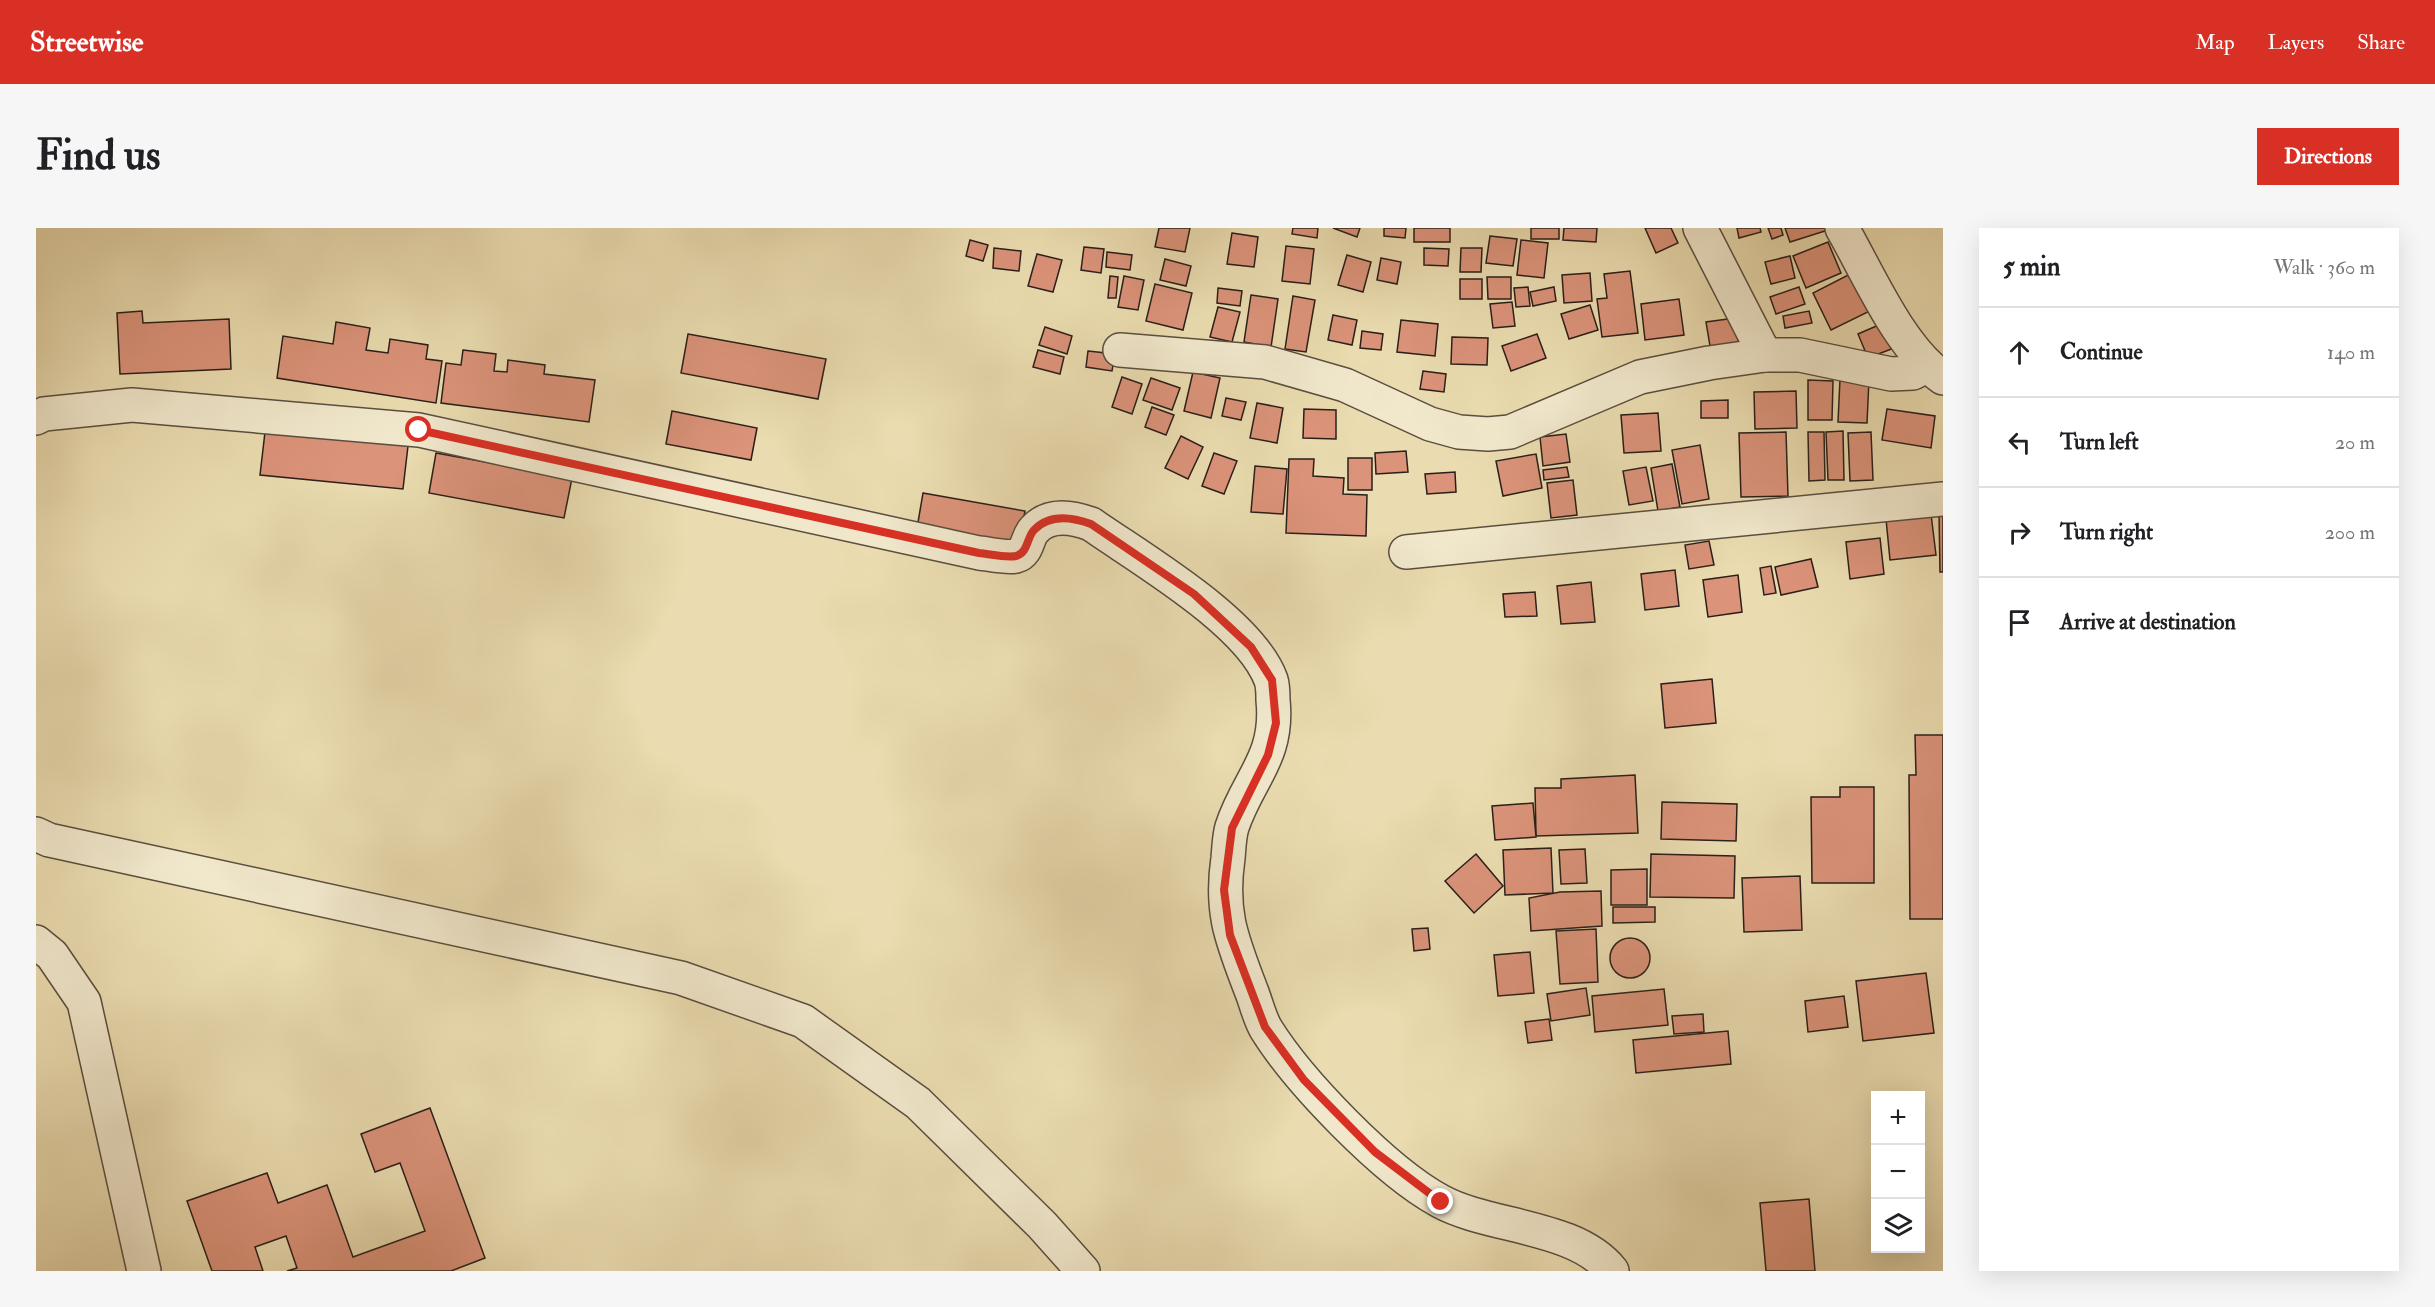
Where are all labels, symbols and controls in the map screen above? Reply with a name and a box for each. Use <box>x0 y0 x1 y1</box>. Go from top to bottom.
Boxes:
text: Streetwise <box>30 25 144 60</box>
text: Map <box>2195 29 2235 56</box>
text: Layers <box>2268 29 2324 56</box>
text: Share <box>2357 29 2405 56</box>
button: Directions <box>2257 128 2399 185</box>
text: Find us <box>36 130 160 182</box>
text: 5 min <box>2003 251 2060 283</box>
text: Walk · 360 m <box>2273 255 2375 280</box>
icon: ahead <box>2003 336 2036 369</box>
text: Continue <box>2060 338 2143 366</box>
text: 140 m <box>2327 340 2375 365</box>
route start <box>405 416 431 442</box>
icon: left <box>2003 426 2036 459</box>
text: Turn left <box>2060 428 2139 456</box>
text: 20 m <box>2335 430 2375 455</box>
icon: right <box>2003 516 2036 549</box>
text: Turn right <box>2060 518 2153 546</box>
text: 200 m <box>2325 520 2375 545</box>
icon: arrive <box>2003 606 2036 639</box>
text: Arrive at destination <box>2060 608 2236 636</box>
map controls <box>1871 1091 1925 1253</box>
button: + <box>1871 1091 1925 1145</box>
button: − <box>1871 1145 1925 1199</box>
route end <box>1427 1188 1453 1214</box>
button: layers <box>1871 1199 1925 1253</box>

